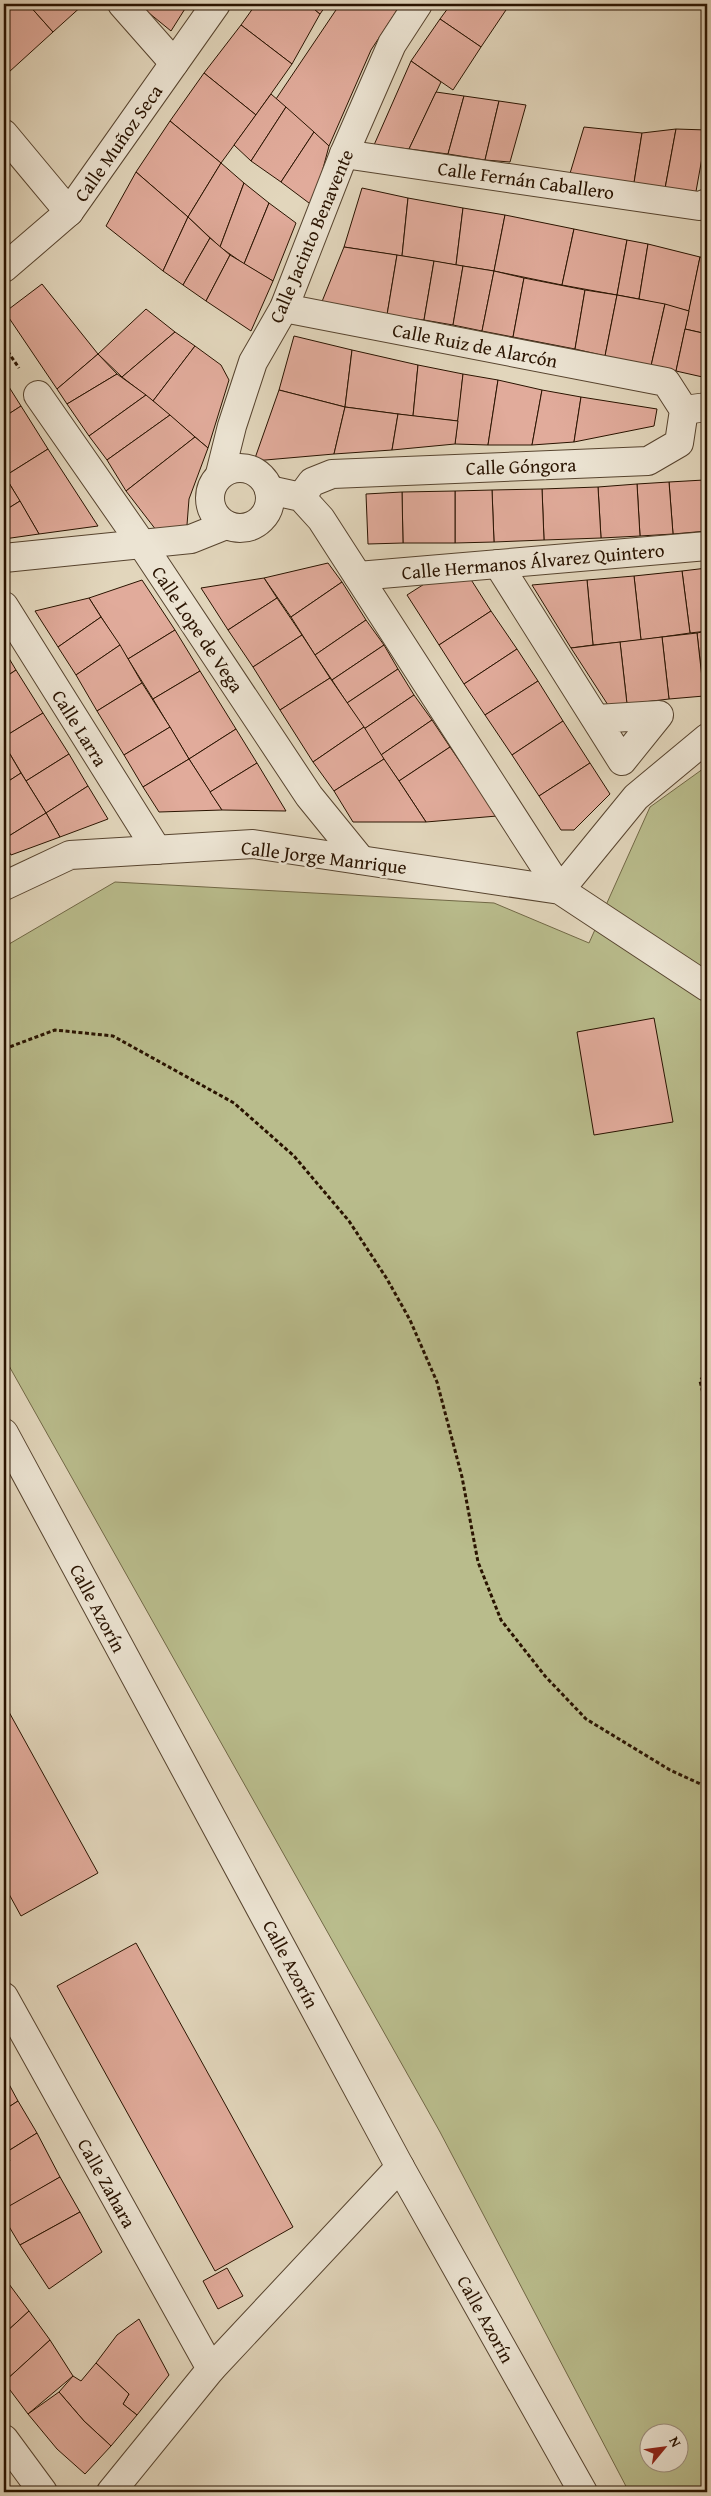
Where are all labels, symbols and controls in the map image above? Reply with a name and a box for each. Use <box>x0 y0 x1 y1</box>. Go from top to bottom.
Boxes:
street label: Calle Muñoz Seca <box>67 79 169 207</box>
street label: Calle Jacinto Benavente <box>262 145 360 327</box>
street label: Calle Fernán Caballero <box>436 154 616 206</box>
street label: Calle Ruiz de Alarcón <box>390 315 560 375</box>
street label: Calle Góngora <box>465 450 577 482</box>
street label: Calle Hermanos Álvarez Quintero <box>400 536 666 586</box>
street label: Calle Lope de Vega <box>145 560 251 698</box>
street label: Calle Larra <box>45 684 115 772</box>
street label: Calle Jorge Manrique <box>240 833 409 881</box>
street label: Calle Azorín <box>63 1559 133 1657</box>
street label: Calle Azorín <box>256 1915 326 2013</box>
street label: Calle Zahara <box>71 2133 143 2233</box>
street label: Calle Azorín <box>450 2270 522 2368</box>
north arrow <box>638 2424 688 2474</box>
text: N <box>664 2433 687 2451</box>

